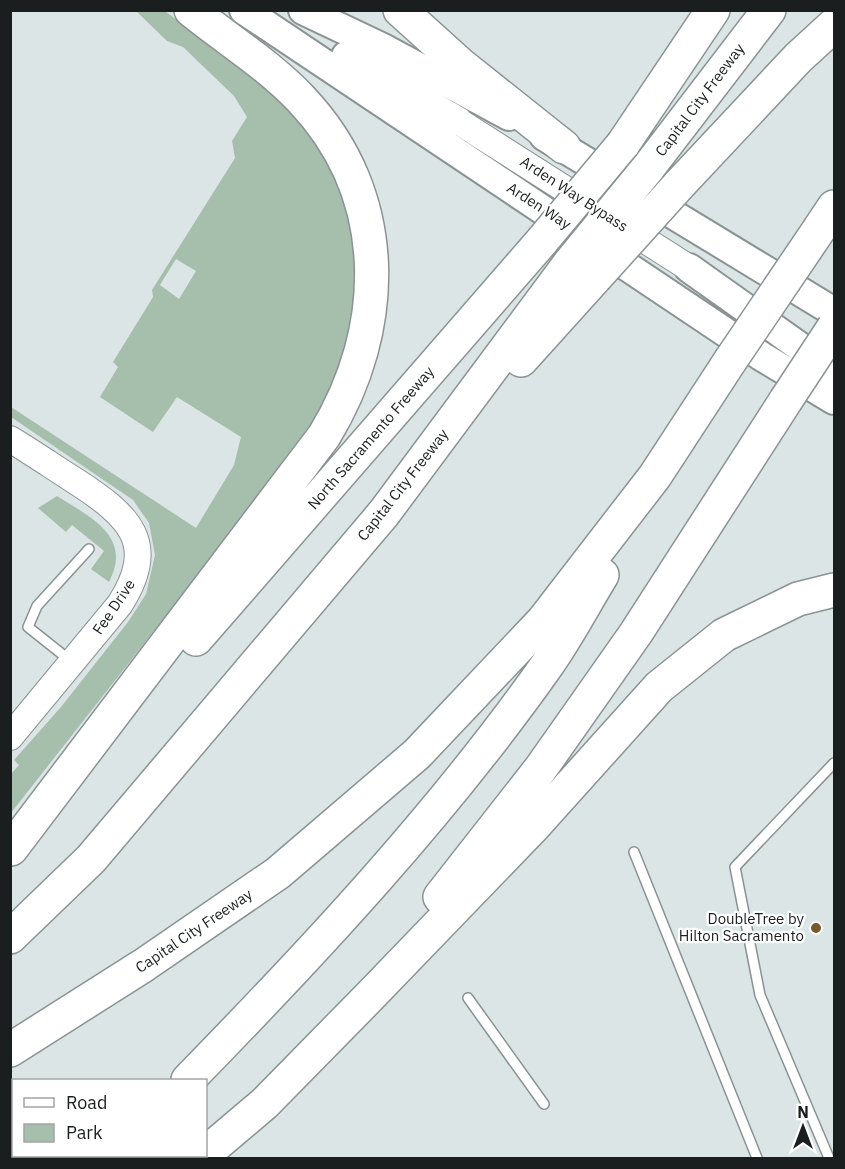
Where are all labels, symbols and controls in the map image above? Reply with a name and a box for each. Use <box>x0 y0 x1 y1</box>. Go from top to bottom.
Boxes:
street label: Capital City Freeway <box>651 39 749 160</box>
street label: Arden Way Bypass <box>517 153 631 235</box>
street label: Arden Way <box>504 179 574 233</box>
street label: North Sacramento Freeway <box>303 362 438 513</box>
street label: Capital City Freeway <box>353 425 452 544</box>
street label: Fee Drive <box>88 575 139 638</box>
street label: Capital City Freeway <box>132 884 256 977</box>
place label: DoubleTree by Hilton Sacramento <box>679 909 805 945</box>
marker: DoubleTree by Hilton Sacramento <box>809 921 823 935</box>
legend <box>12 1079 207 1157</box>
text: Road <box>66 1091 107 1114</box>
north arrow <box>773 1097 833 1157</box>
text: N <box>797 1102 809 1122</box>
text: Park <box>66 1121 103 1144</box>

